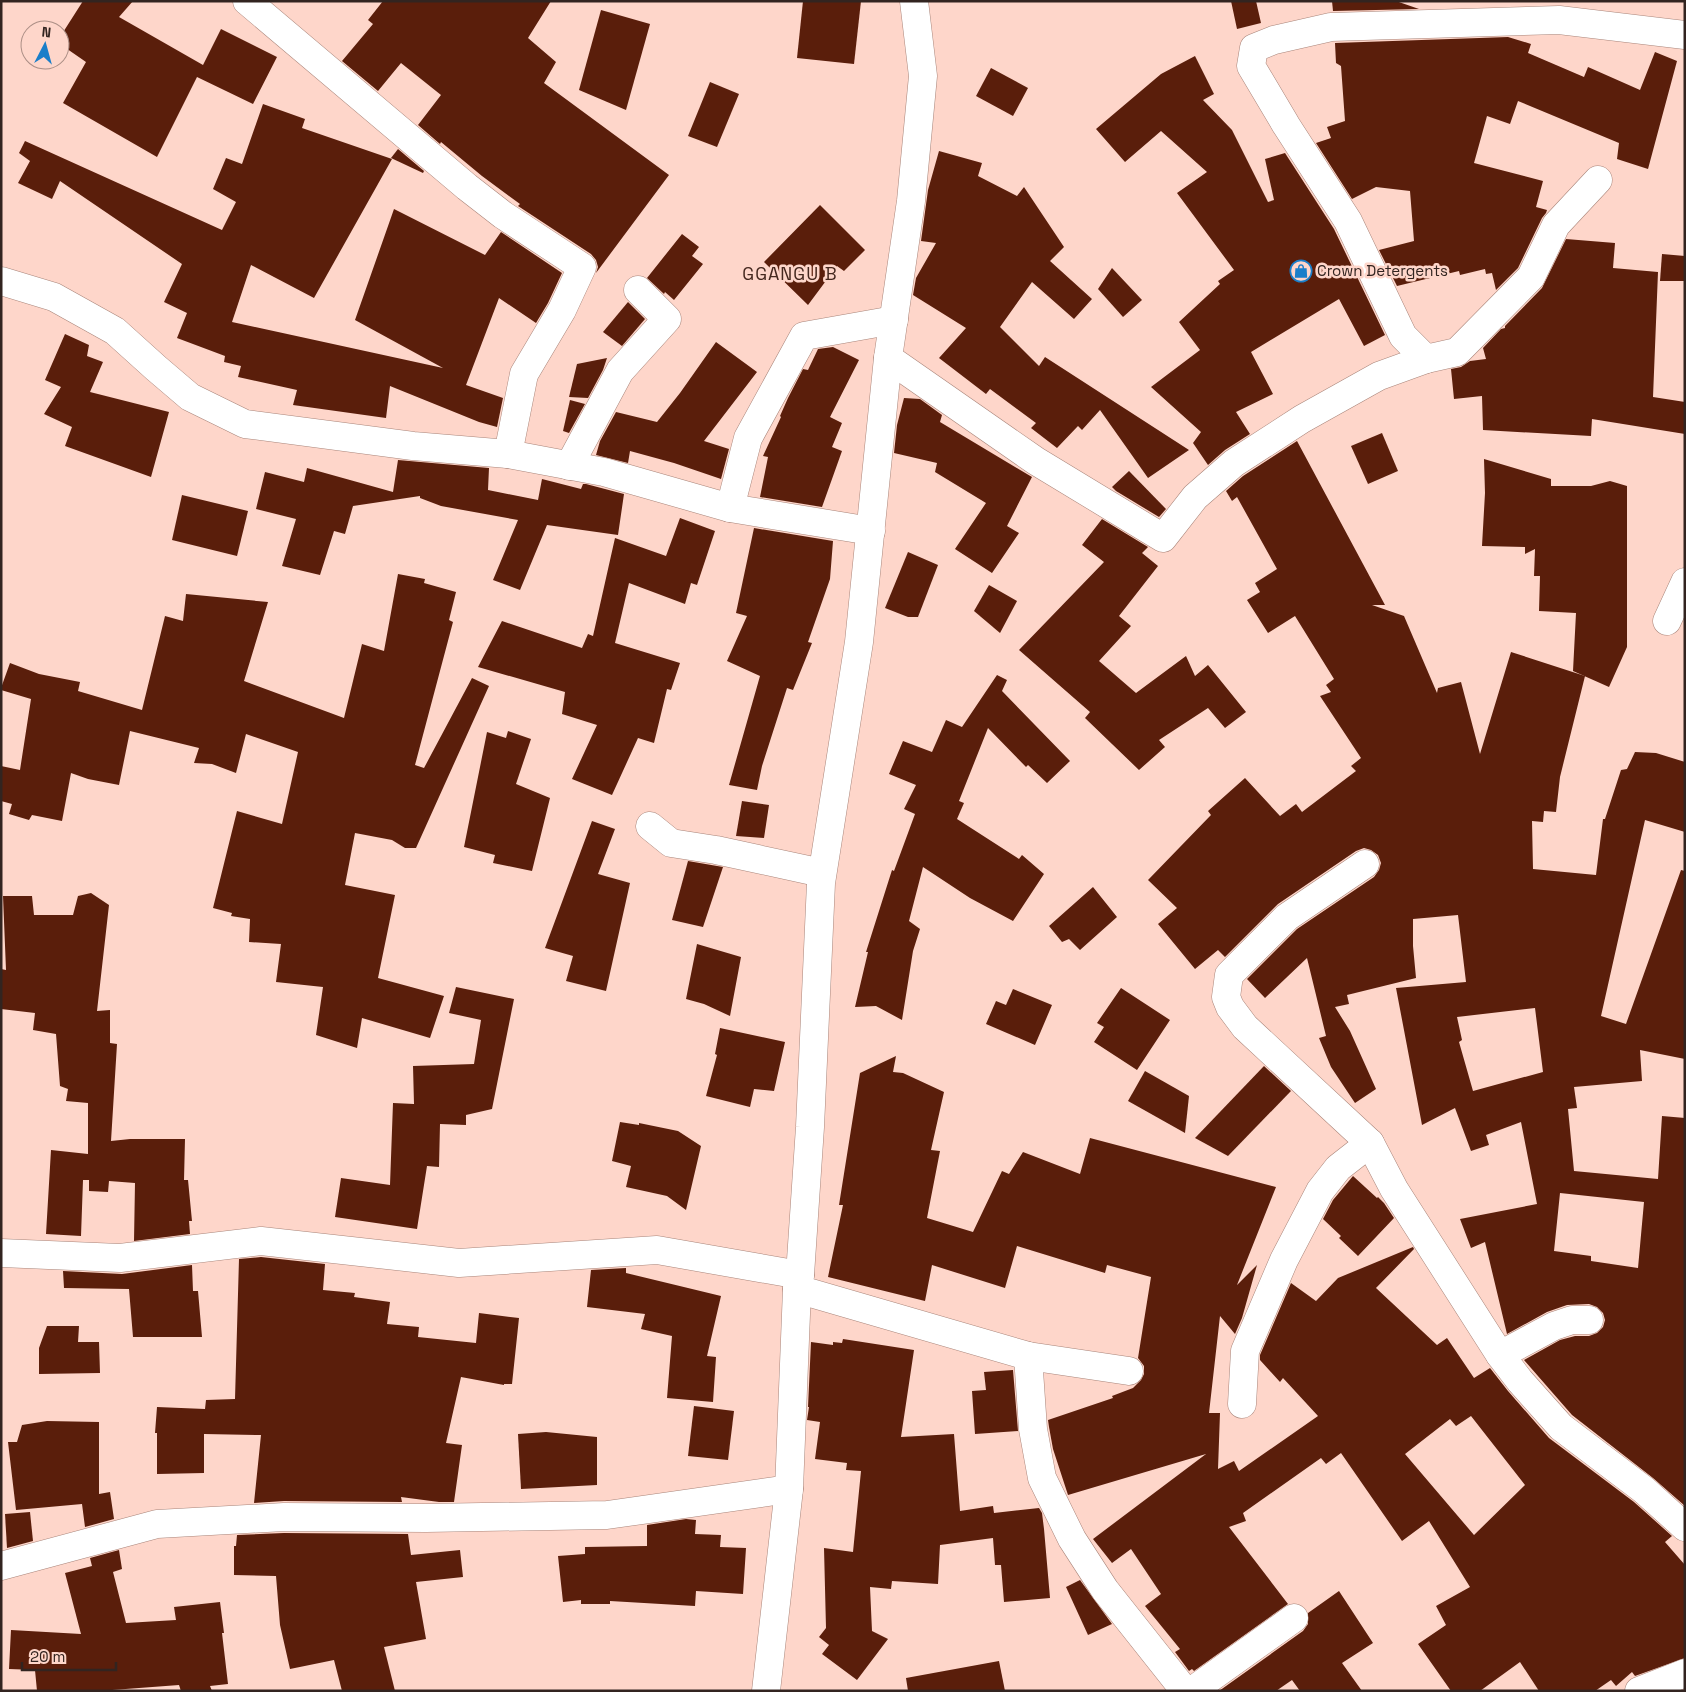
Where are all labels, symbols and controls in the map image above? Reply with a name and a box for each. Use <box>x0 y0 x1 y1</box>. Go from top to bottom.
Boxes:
north arrow <box>20 20 70 70</box>
text: N <box>41 23 52 42</box>
shop icon: Crown Detergents <box>1289 259 1313 283</box>
place label: Crown Detergents <box>1317 261 1448 280</box>
district label: GGANGU B <box>742 262 838 285</box>
scale bar <box>22 1640 116 1672</box>
text: 20 m <box>30 1647 65 1666</box>

